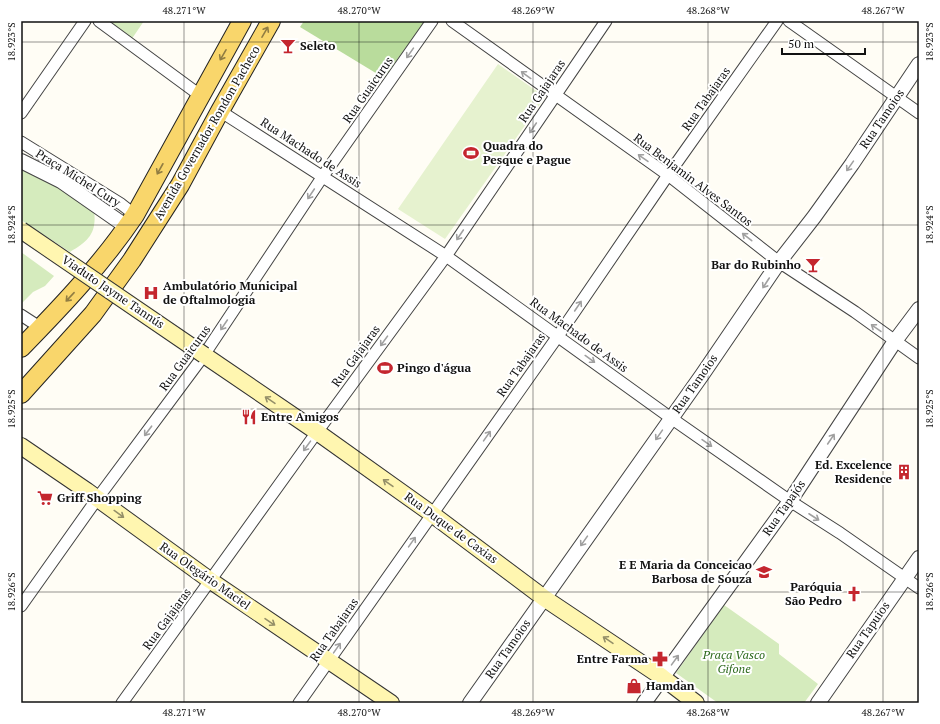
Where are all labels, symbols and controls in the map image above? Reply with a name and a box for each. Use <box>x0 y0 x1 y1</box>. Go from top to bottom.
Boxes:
text: 48.271°W <box>162 4 206 17</box>
text: 48.270°W <box>337 4 381 17</box>
text: 48.269°W <box>511 4 555 17</box>
text: 48.268°W <box>686 4 730 17</box>
text: 48.267°W <box>861 4 905 17</box>
text: 18.923°S <box>5 22 18 62</box>
text: 18.923°S <box>923 22 936 62</box>
one-way arrow <box>261 27 269 39</box>
scale bar <box>782 30 865 56</box>
text: 50 m <box>788 36 815 51</box>
bar icon: Seleto <box>279 37 297 55</box>
place label: Seleto <box>300 38 335 53</box>
street label: Avenida Governador Rondon Pacheco <box>150 42 263 223</box>
one-way arrow <box>406 47 414 58</box>
one-way arrow <box>219 49 227 61</box>
street label: Rua Guaicurus <box>339 54 396 126</box>
street label: Rua Gajajaras <box>515 56 568 125</box>
street label: Rua Tabajaras <box>678 64 733 134</box>
one-way arrow <box>521 71 532 79</box>
street label: Rua Tamoios <box>856 86 907 152</box>
street label: Rua Machado de Assis <box>258 114 365 191</box>
one-way arrow <box>529 122 537 133</box>
street label: Rua Benjamin Alves Santos <box>631 130 756 229</box>
place label: Quadra do Pesque e Pague <box>483 138 572 167</box>
sports icon: Quadra do Pesque e Pague <box>462 144 480 162</box>
street label: Praça Michel Cury <box>33 145 124 210</box>
one-way arrow <box>638 154 649 162</box>
one-way arrow <box>846 160 854 171</box>
one-way arrow <box>156 163 164 175</box>
one-way arrow <box>307 188 315 200</box>
text: 18.924°S <box>5 205 18 245</box>
text: 18.924°S <box>923 205 936 245</box>
one-way arrow <box>456 230 464 241</box>
one-way arrow <box>741 233 752 241</box>
street label: Viaduto Jayme Tannús <box>59 252 167 331</box>
bar icon: Bar do Rubinho <box>804 256 822 274</box>
place label: Bar do Rubinho <box>711 257 801 272</box>
one-way arrow <box>762 277 770 288</box>
place label: Ambulatório Municipal de Oftalmologia <box>163 278 298 307</box>
hospital icon: Ambulatório Municipal de Oftalmologia <box>142 284 160 302</box>
one-way arrow <box>65 292 74 302</box>
street label: Rua Machado de Assis <box>527 294 631 375</box>
one-way arrow <box>574 301 582 312</box>
one-way arrow <box>220 320 228 331</box>
street label: Rua Guaicurus <box>156 322 213 393</box>
street label: Rua Gajajaras <box>328 322 383 390</box>
one-way arrow <box>871 323 882 332</box>
street label: Rua Tabajaras <box>493 330 548 400</box>
one-way arrow <box>380 335 388 346</box>
street label: Rua Tamoios <box>669 351 721 416</box>
one-way arrow <box>584 354 595 363</box>
sports icon: Pingo d'água <box>376 359 394 377</box>
place label: Pingo d'água <box>397 360 472 375</box>
text: 18.925°S <box>5 389 18 429</box>
text: 18.925°S <box>923 389 936 429</box>
one-way arrow <box>265 396 276 404</box>
restaurant icon: Entre Amigos <box>240 408 258 426</box>
place label: Entre Amigos <box>261 409 339 424</box>
one-way arrow <box>144 425 152 436</box>
one-way arrow <box>655 429 663 440</box>
one-way arrow <box>483 430 491 441</box>
one-way arrow <box>827 434 835 445</box>
one-way arrow <box>701 439 712 447</box>
one-way arrow <box>303 440 311 451</box>
place label: Ed. Excelence Residence <box>815 457 893 486</box>
building icon: Ed. Excelence Residence <box>895 463 913 481</box>
street label: Rua Tapajós <box>759 477 808 539</box>
one-way arrow <box>383 479 394 487</box>
supermarket icon: Griff Shopping <box>36 489 54 507</box>
street label: Rua Duque de Caxias <box>402 489 501 567</box>
place label: Griff Shopping <box>57 490 142 505</box>
one-way arrow <box>113 510 124 518</box>
one-way arrow <box>808 513 820 521</box>
one-way arrow <box>408 536 416 547</box>
one-way arrow <box>580 536 588 547</box>
street label: Rua Olegário Maciel <box>157 539 254 613</box>
place label: E E Maria da Conceicao Barbosa de Souza <box>619 557 752 586</box>
school or university icon: E E Maria da Conceicao Barbosa de Souza <box>755 563 773 581</box>
text: 18.926°S <box>5 572 18 612</box>
text: 18.926°S <box>923 572 936 612</box>
place label: Paróquia São Pedro <box>785 579 842 608</box>
street label: Rua Gajajaras <box>139 585 194 653</box>
church icon: Paróquia São Pedro <box>845 585 863 603</box>
street label: Rua Tabajaras <box>306 595 361 665</box>
street label: Rua Tapuios <box>843 598 893 661</box>
street label: Rua Tamoios <box>482 616 534 681</box>
one-way arrow <box>265 618 276 626</box>
one-way arrow <box>602 636 613 644</box>
one-way arrow <box>333 643 341 654</box>
park label: Praça Vasco Gifone <box>702 647 765 676</box>
pharmacy icon: Entre Farma <box>651 650 669 668</box>
place label: Entre Farma <box>577 651 648 666</box>
one-way arrow <box>671 654 679 665</box>
shop icon: Hamdan <box>625 677 643 695</box>
place label: Hamdan <box>646 678 695 693</box>
text: 48.271°W <box>162 706 206 719</box>
text: 48.270°W <box>337 706 381 719</box>
text: 48.269°W <box>511 706 555 719</box>
text: 48.268°W <box>686 706 730 719</box>
text: 48.267°W <box>861 706 905 719</box>

